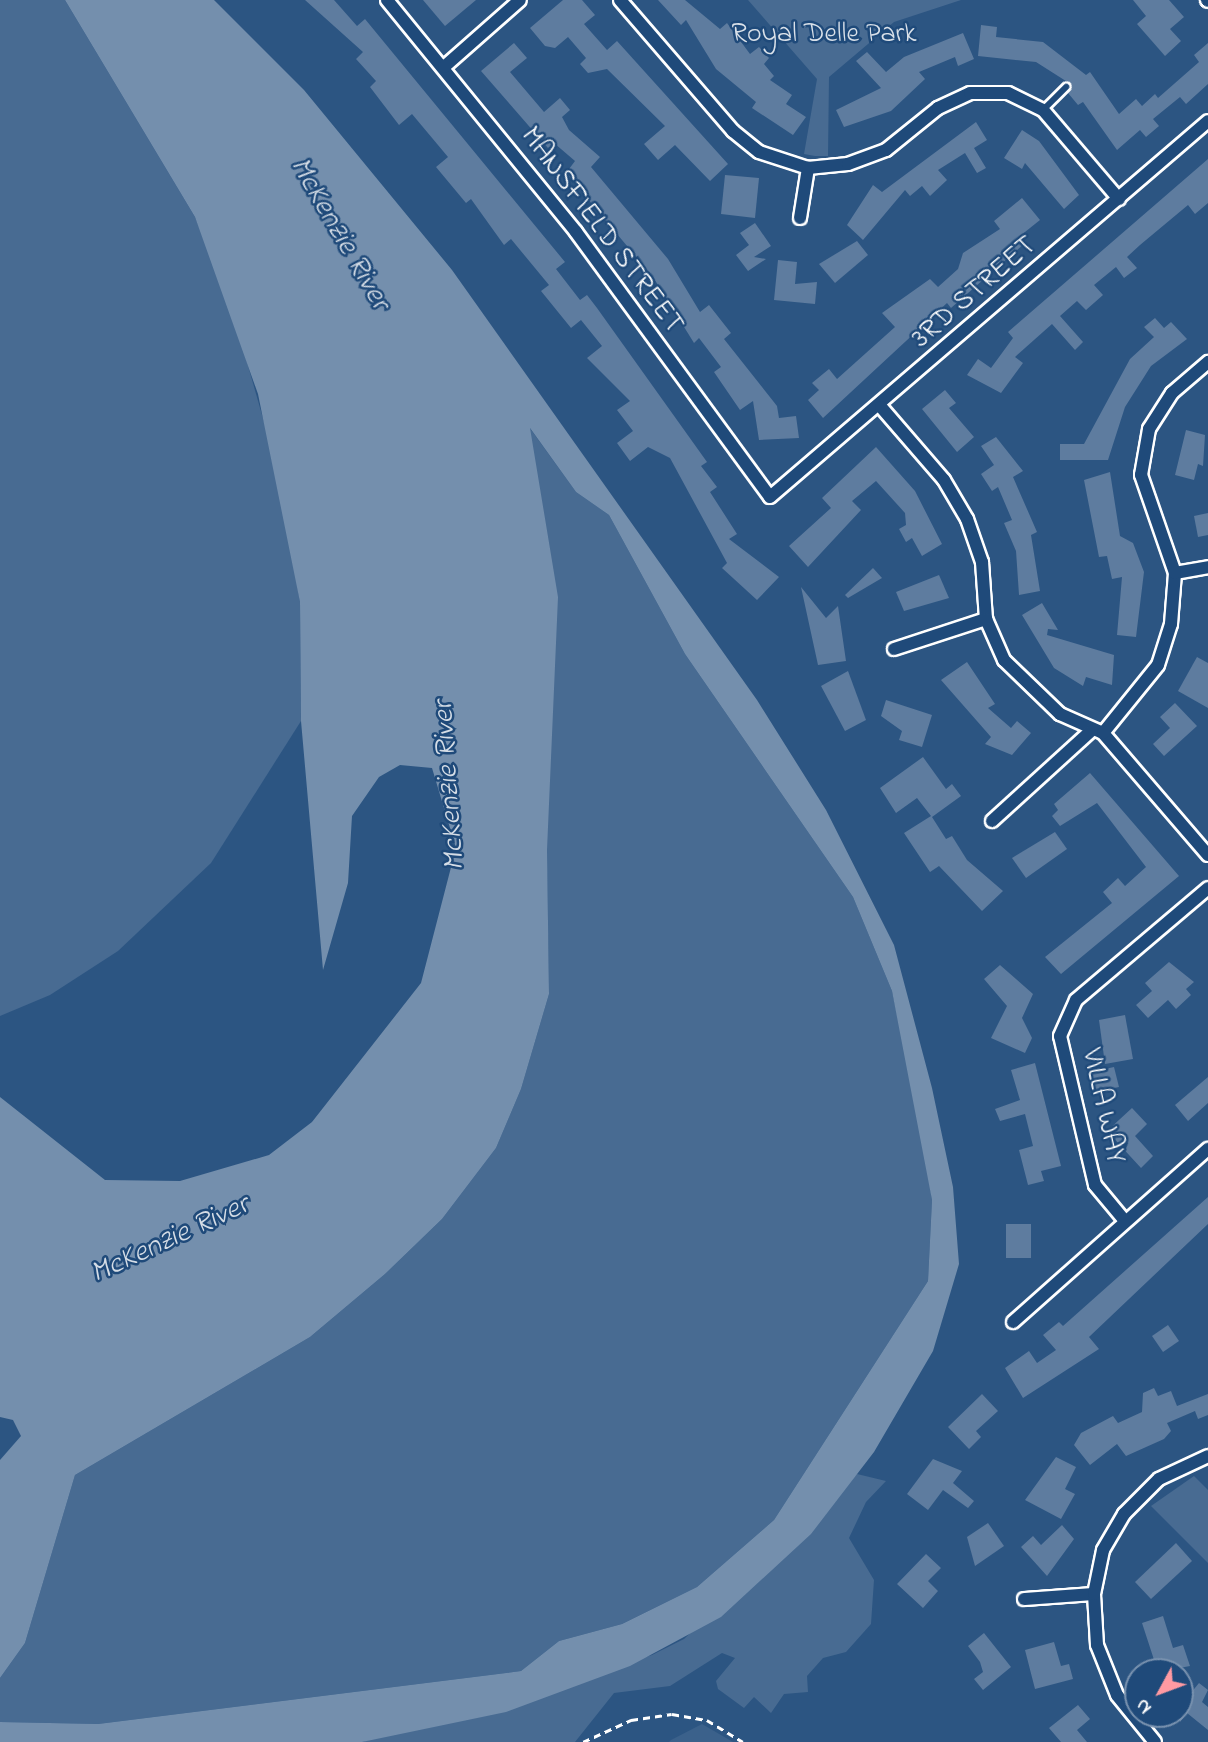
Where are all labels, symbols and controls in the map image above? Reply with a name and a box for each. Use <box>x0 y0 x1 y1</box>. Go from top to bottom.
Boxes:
park label: Royal Delle Park <box>731 18 917 52</box>
street label: MANSFIELD STREET <box>512 121 690 341</box>
water label: McKenzie River <box>281 151 397 317</box>
street label: 3RD STREET <box>906 230 1044 356</box>
water label: McKenzie River <box>426 700 474 872</box>
street label: VILLA WAY <box>1073 1045 1131 1167</box>
water label: McKenzie River <box>85 1188 255 1292</box>
north arrow <box>1124 1658 1194 1728</box>
text: N <box>1130 1692 1159 1719</box>

